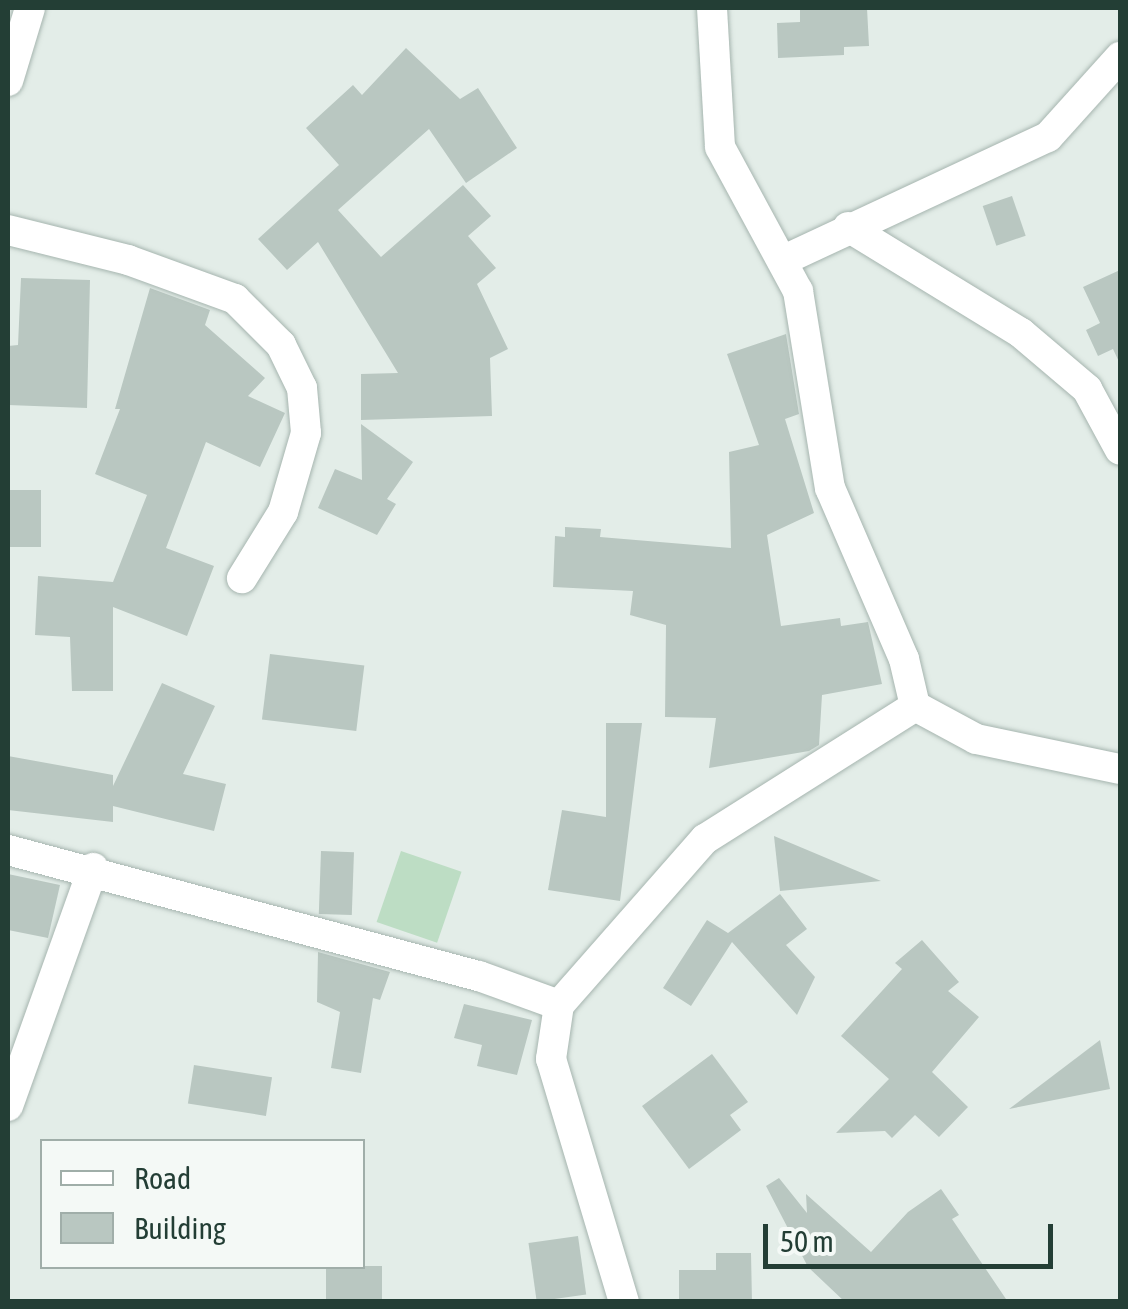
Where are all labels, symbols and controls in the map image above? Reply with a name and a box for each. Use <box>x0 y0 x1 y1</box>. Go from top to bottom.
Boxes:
legend <box>40 1139 365 1269</box>
text: Road <box>134 1161 191 1195</box>
scale bar <box>768 1204 1058 1266</box>
text: Building <box>134 1211 226 1245</box>
text: 50 m <box>780 1224 834 1258</box>

